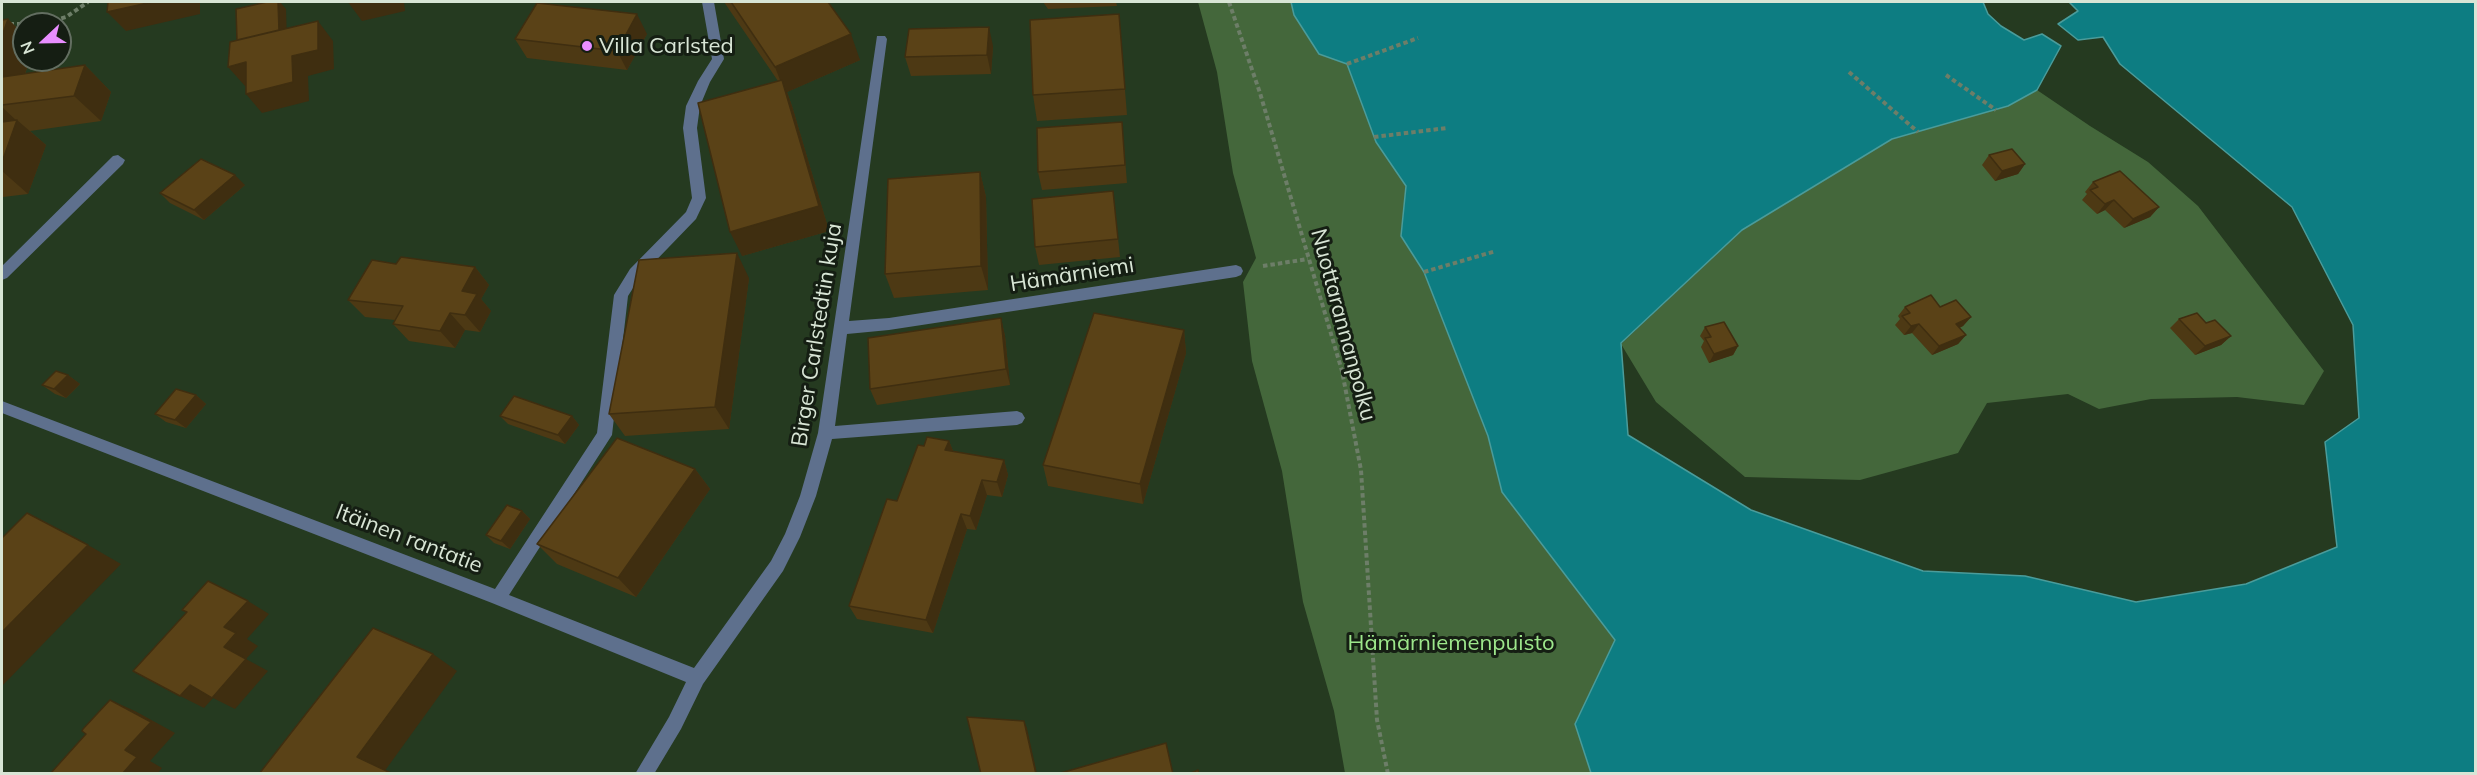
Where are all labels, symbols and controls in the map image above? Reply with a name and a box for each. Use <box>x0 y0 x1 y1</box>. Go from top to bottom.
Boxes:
north arrow <box>12 12 72 72</box>
place label: Villa Carlsted <box>599 33 734 59</box>
text: N <box>16 39 39 57</box>
marker: Villa Carlsted <box>580 39 594 53</box>
street label: Birger Carlstedtin kuja <box>786 221 848 449</box>
street label: Nuottarannanpolku <box>1305 226 1381 424</box>
street label: Hämärniemi <box>1008 252 1136 298</box>
street label: Itäinen rantatie <box>332 499 486 579</box>
park label: Hämärniemenpuisto <box>1348 630 1554 656</box>

